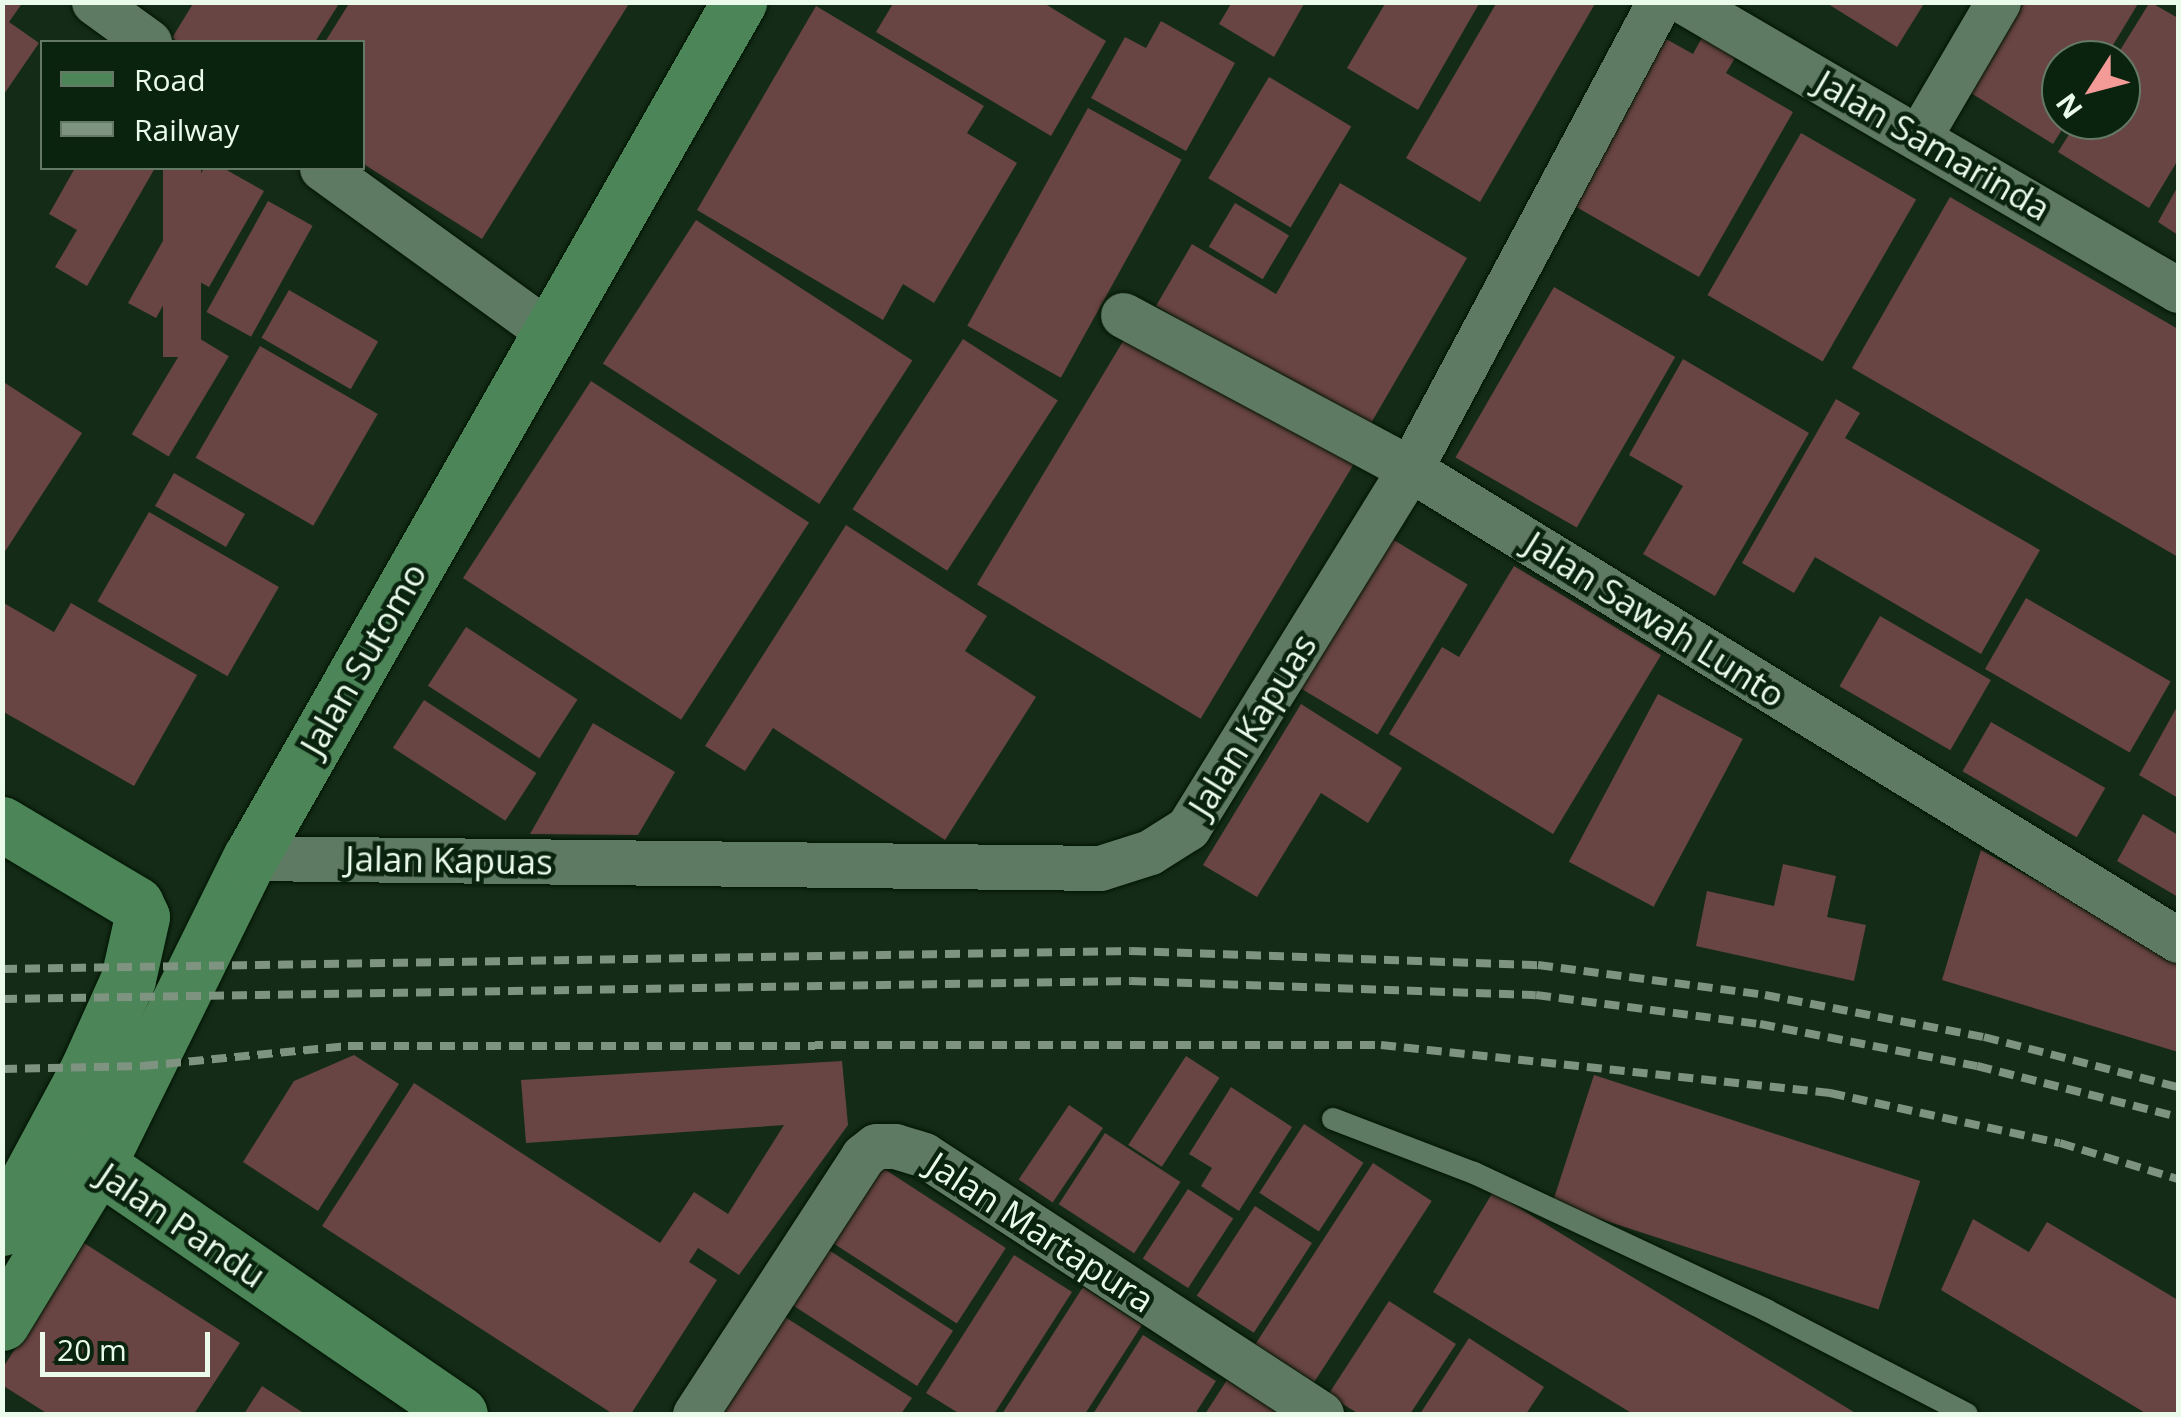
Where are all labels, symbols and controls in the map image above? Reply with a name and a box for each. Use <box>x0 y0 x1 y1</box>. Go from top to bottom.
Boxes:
legend <box>40 40 365 170</box>
north arrow <box>2041 40 2141 140</box>
text: Road <box>134 59 206 100</box>
street label: Jalan Samarinda <box>1808 61 2058 229</box>
text: N <box>2046 86 2090 127</box>
text: Railway <box>134 109 239 150</box>
street label: Jalan Sawah Lunto <box>1517 522 1793 716</box>
street label: Jalan Sutomo <box>291 555 435 763</box>
street label: Jalan Kapuas <box>1179 626 1325 824</box>
street label: Jalan Kapuas <box>345 837 553 883</box>
street label: Jalan Martapura <box>920 1143 1162 1321</box>
street label: Jalan Pandu <box>90 1154 274 1296</box>
scale bar <box>45 1312 215 1374</box>
text: 20 m <box>57 1329 127 1370</box>

